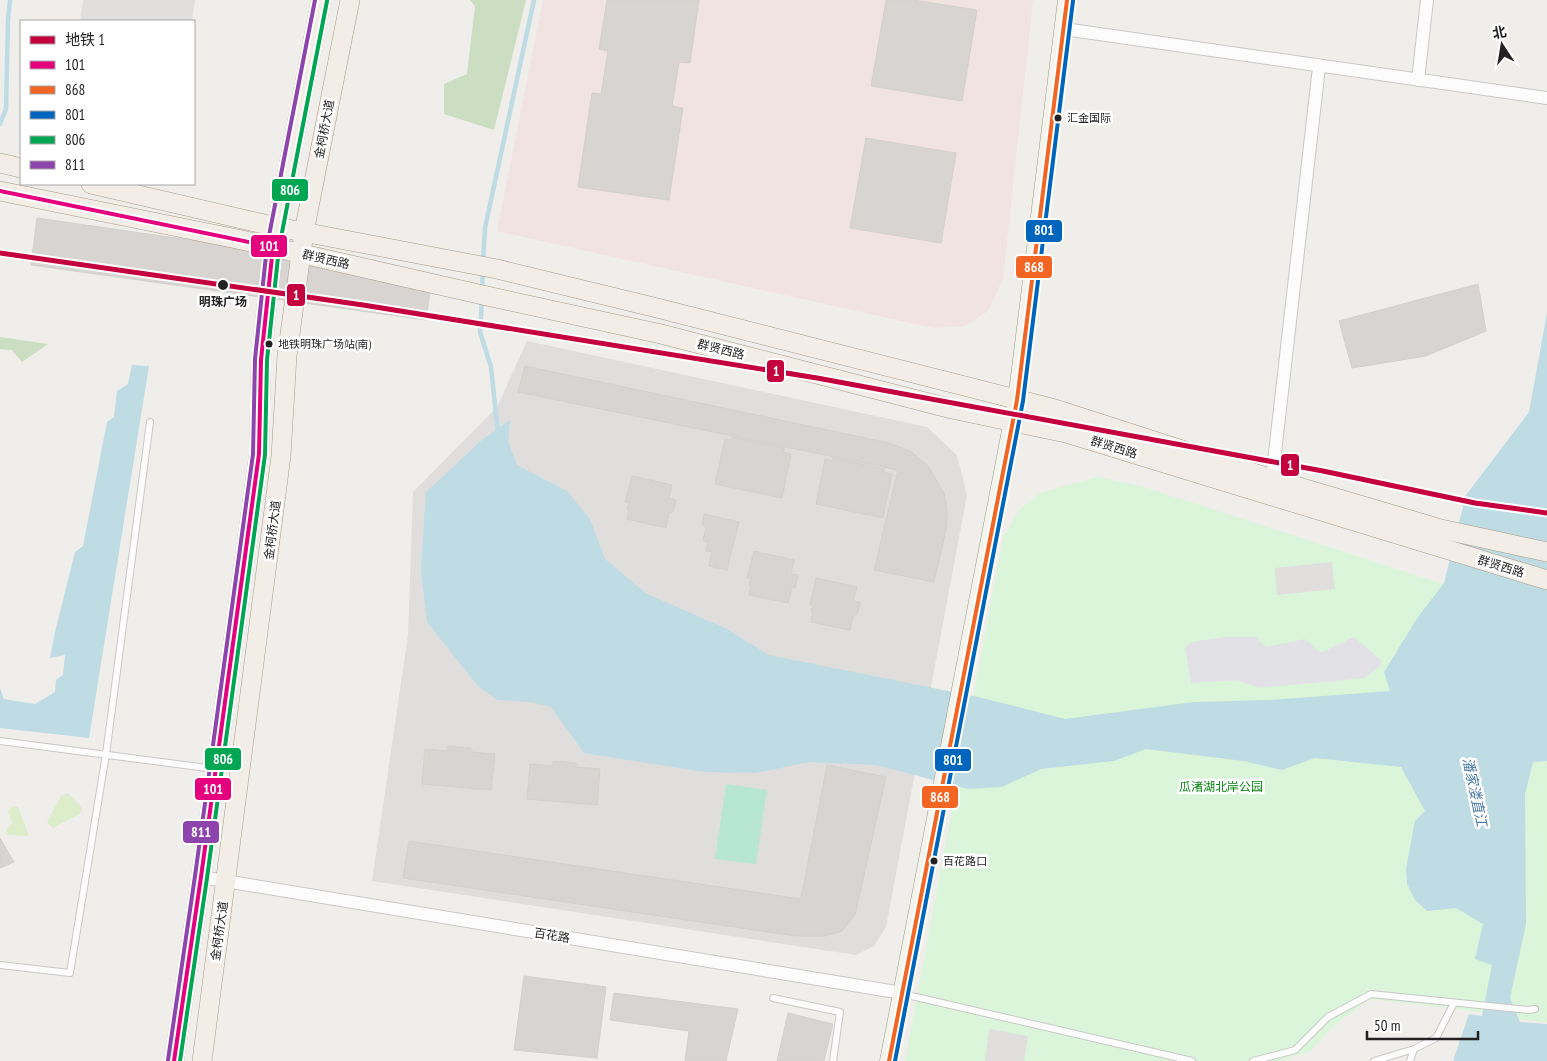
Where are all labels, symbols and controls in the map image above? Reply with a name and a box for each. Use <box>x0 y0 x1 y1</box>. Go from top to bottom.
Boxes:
legend <box>20 20 195 185</box>
north arrow <box>1477 20 1527 70</box>
text: 北 <box>1491 22 1508 43</box>
text: 地铁 1 <box>65 30 105 49</box>
text: 101 <box>65 55 85 74</box>
text: 868 <box>65 80 85 99</box>
street label: 金柯桥大道 <box>311 98 337 160</box>
text: 801 <box>65 105 85 124</box>
place label: 汇金国际 <box>1067 111 1111 125</box>
marker: 汇金国际 <box>1053 113 1063 123</box>
text: 806 <box>65 130 86 149</box>
text: 811 <box>65 155 85 174</box>
line badge: 806 <box>271 178 309 202</box>
text: 806 <box>280 181 300 199</box>
line badge: 801 <box>1025 219 1063 243</box>
text: 801 <box>1034 221 1054 239</box>
line badge: 101 <box>250 234 288 258</box>
text: 101 <box>259 237 279 255</box>
street label: 群贤西路 <box>301 246 351 272</box>
line badge: 868 <box>1015 255 1053 279</box>
text: 868 <box>1024 258 1044 276</box>
marker: 明珠广场 <box>216 278 230 292</box>
line badge: 1 <box>286 283 306 307</box>
text: 1 <box>293 286 299 304</box>
place label: 明珠广场 <box>199 294 247 309</box>
street label: 群贤西路 <box>696 336 746 362</box>
place label: 地铁明珠广场站(南) <box>278 337 372 351</box>
marker: 地铁明珠广场站(南) <box>264 339 274 349</box>
line badge: 1 <box>766 359 785 383</box>
text: 1 <box>773 362 779 380</box>
street label: 群贤西路 <box>1089 433 1139 461</box>
line badge: 1 <box>1280 453 1300 477</box>
text: 1 <box>1287 456 1293 474</box>
street label: 金柯桥大道 <box>261 499 283 561</box>
street label: 群贤西路 <box>1476 552 1526 580</box>
line badge: 806 <box>204 747 242 771</box>
line badge: 801 <box>934 748 972 772</box>
text: 806 <box>213 750 233 768</box>
text: 801 <box>943 751 963 769</box>
water label: 潘家溇直江 <box>1459 756 1491 830</box>
line badge: 101 <box>194 777 232 801</box>
park label: 瓜渚湖北岸公园 <box>1179 779 1263 794</box>
text: 101 <box>203 780 223 798</box>
line badge: 868 <box>921 785 959 809</box>
text: 868 <box>930 788 950 806</box>
line badge: 811 <box>182 820 220 844</box>
text: 811 <box>191 823 211 841</box>
place label: 百花路口 <box>943 854 987 868</box>
marker: 百花路口 <box>929 856 939 866</box>
street label: 金柯桥大道 <box>207 900 231 962</box>
street label: 百花路 <box>533 925 571 945</box>
scale bar <box>1367 1008 1478 1040</box>
text: 50 m <box>1374 1016 1400 1035</box>

